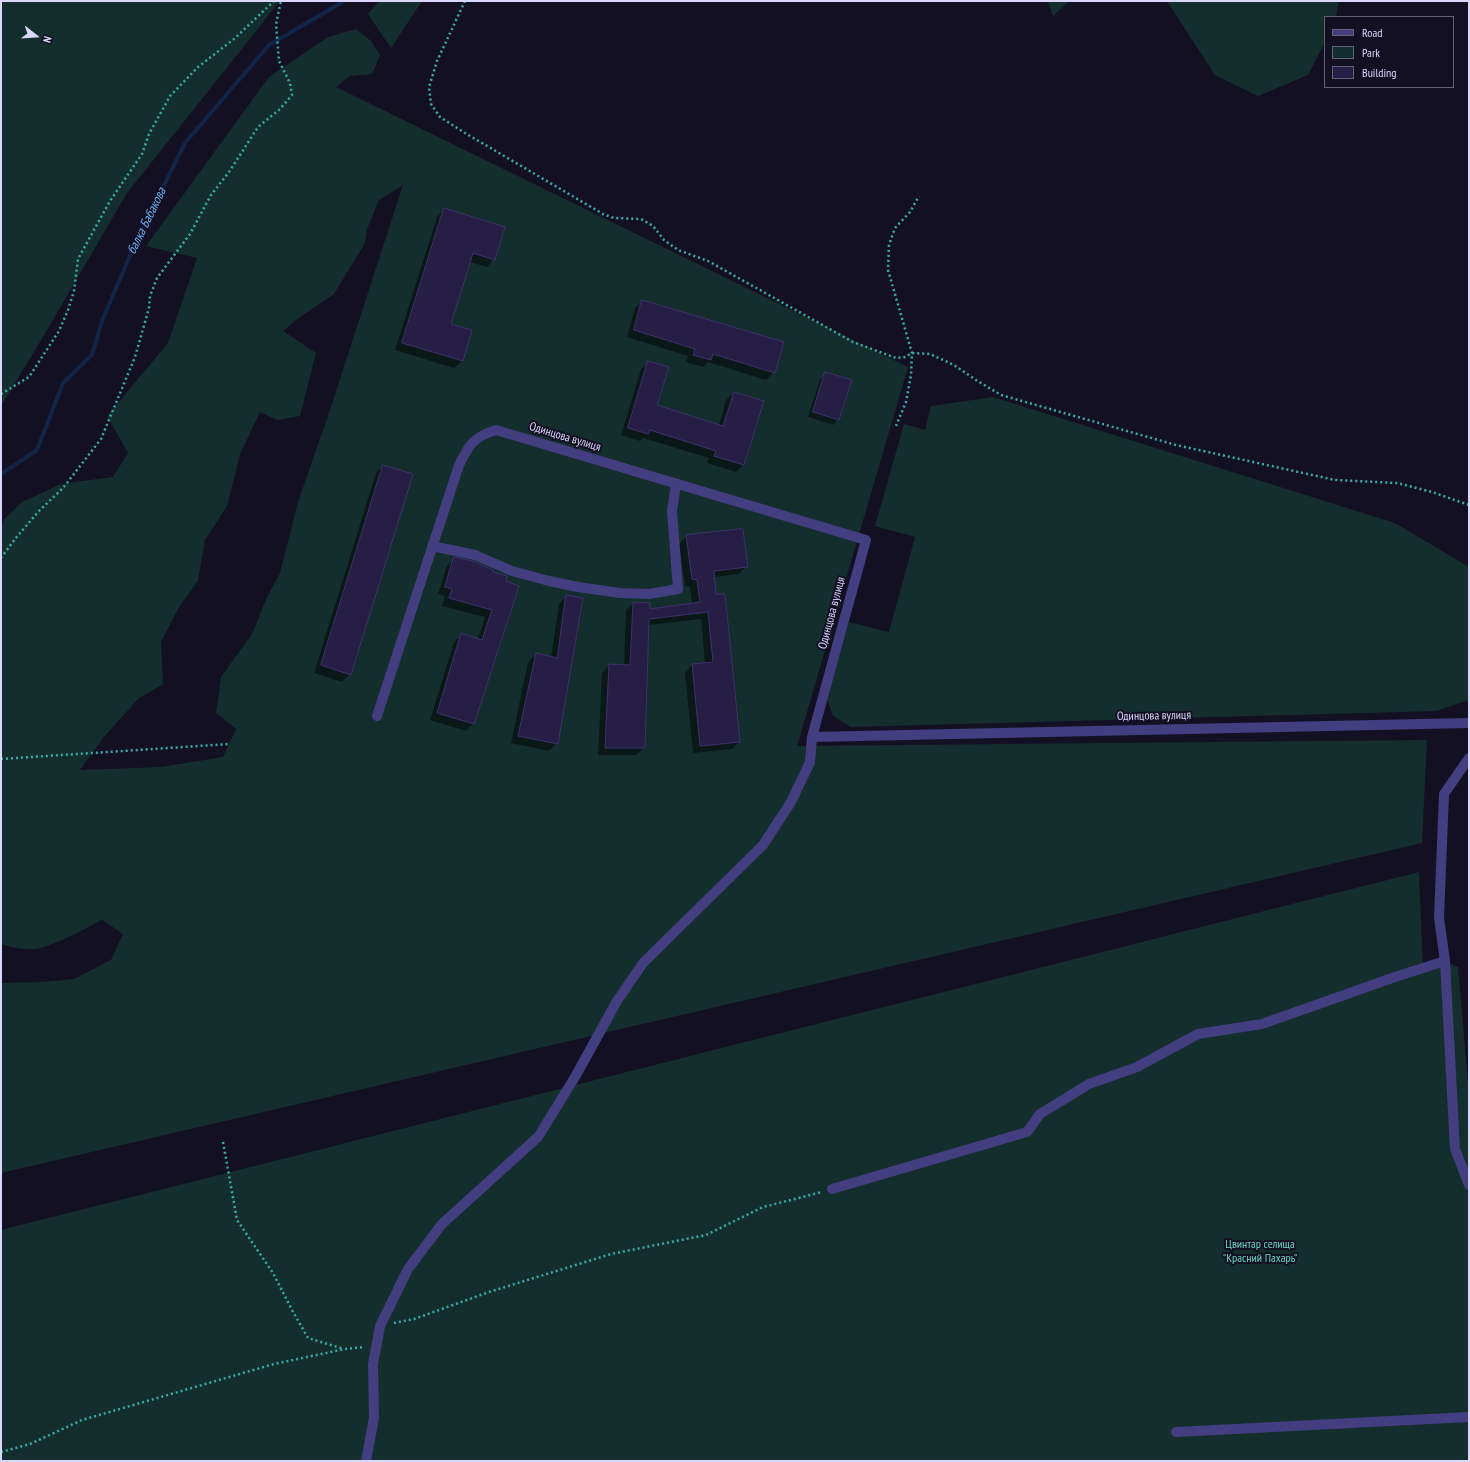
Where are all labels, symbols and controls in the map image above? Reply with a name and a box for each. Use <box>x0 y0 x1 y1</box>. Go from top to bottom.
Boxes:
north arrow <box>16 16 56 56</box>
legend <box>1324 16 1454 88</box>
text: Road <box>1362 25 1382 40</box>
text: N <box>40 35 55 44</box>
text: Park <box>1362 45 1380 60</box>
text: Building <box>1362 65 1397 80</box>
water label: балка Бабакова <box>124 185 170 257</box>
street label: Одинцова вулиця <box>528 419 602 455</box>
street label: Одинцова вулиця <box>815 575 849 651</box>
street label: Одинцова вулиця <box>1117 708 1191 724</box>
park label: Цвинтар селища "Красний Пахарь" <box>1223 1238 1297 1266</box>

